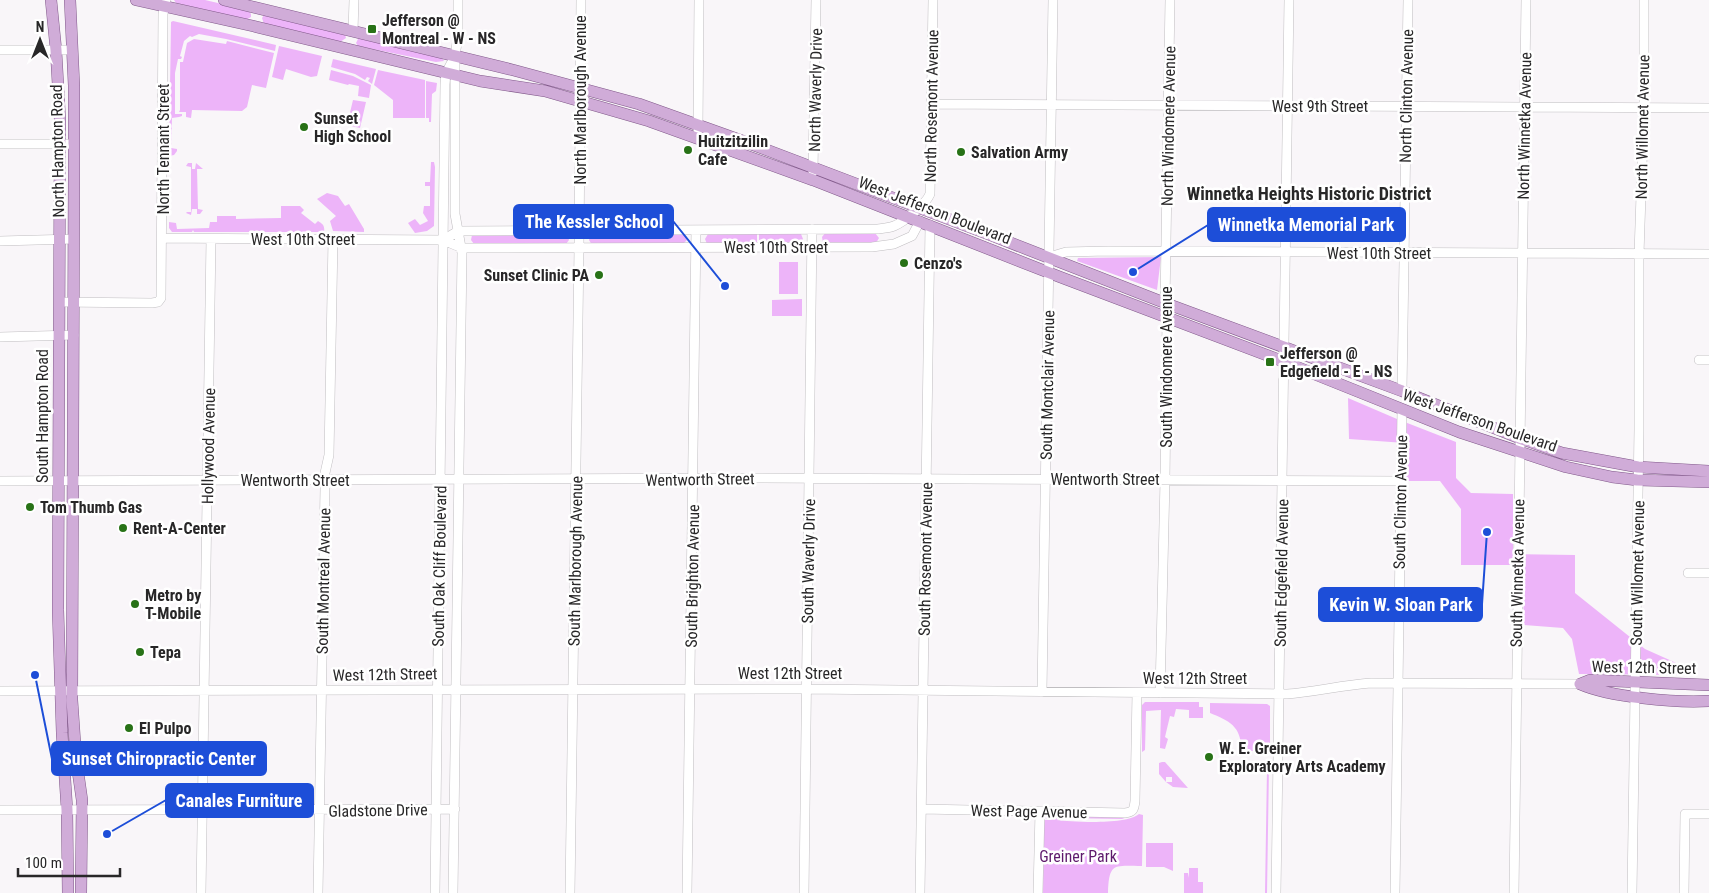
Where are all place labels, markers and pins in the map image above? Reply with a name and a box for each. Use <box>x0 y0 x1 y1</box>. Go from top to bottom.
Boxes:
place label: Jefferson @ Montreal - W - NS <box>382 11 496 48</box>
marker: Jefferson @ Montreal - W - NS <box>366 23 378 35</box>
place label: Sunset High School <box>314 109 391 146</box>
marker: Sunset High School <box>298 121 310 133</box>
place label: Huitzitzilin Cafe <box>698 132 768 169</box>
place label: Salvation Army <box>971 143 1068 162</box>
marker: Huitzitzilin Cafe <box>682 144 694 156</box>
marker: Salvation Army <box>955 146 967 158</box>
callout: The Kessler School <box>514 205 673 238</box>
callout: Winnetka Memorial Park <box>1208 208 1405 241</box>
place label: Cenzo's <box>914 254 962 273</box>
marker: Cenzo's <box>898 257 910 269</box>
place label: Sunset Clinic PA <box>484 266 589 285</box>
marker: Sunset Clinic PA <box>593 269 605 281</box>
place label: Jefferson @ Edgefield - E - NS <box>1280 344 1393 381</box>
marker: Jefferson @ Edgefield - E - NS <box>1264 356 1276 368</box>
place label: Tom Thumb Gas <box>40 498 142 517</box>
marker: Tom Thumb Gas <box>24 501 36 513</box>
place label: Rent-A-Center <box>133 519 226 538</box>
marker: Rent-A-Center <box>117 522 129 534</box>
place label: Metro by T-Mobile <box>145 586 201 623</box>
callout: Kevin W. Sloan Park <box>1319 588 1482 621</box>
marker: Metro by T-Mobile <box>129 598 141 610</box>
place label: Tepa <box>150 643 182 662</box>
marker: Tepa <box>134 646 146 658</box>
place label: El Pulpo <box>139 719 191 738</box>
marker: El Pulpo <box>123 722 135 734</box>
place label: W. E. Greiner Exploratory Arts Academy <box>1219 739 1386 776</box>
callout: Sunset Chiropractic Center <box>52 742 266 775</box>
marker: W. E. Greiner Exploratory Arts Academy <box>1203 751 1215 763</box>
callout: Canales Furniture <box>166 784 313 817</box>

